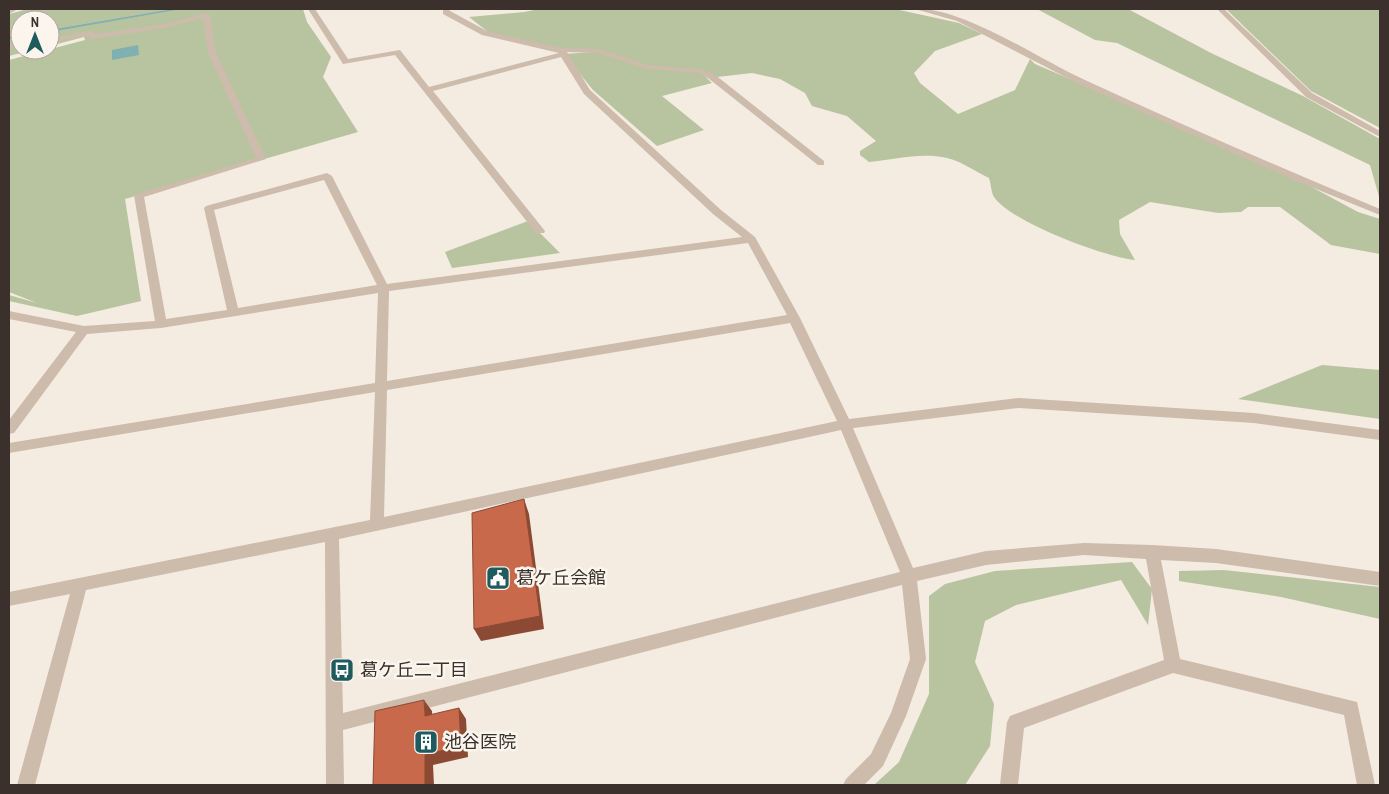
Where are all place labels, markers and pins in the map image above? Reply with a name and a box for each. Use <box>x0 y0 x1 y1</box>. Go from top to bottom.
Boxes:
public building icon: 葛ケ丘会館 <box>485 565 511 591</box>
place label: 葛ケ丘会館 <box>516 565 606 590</box>
bus stop icon: 葛ケ丘二丁目 <box>329 657 355 683</box>
place label: 葛ケ丘二丁目 <box>360 657 468 682</box>
building icon: 池谷医院 <box>413 729 439 755</box>
place label: 池谷医院 <box>444 729 516 754</box>

